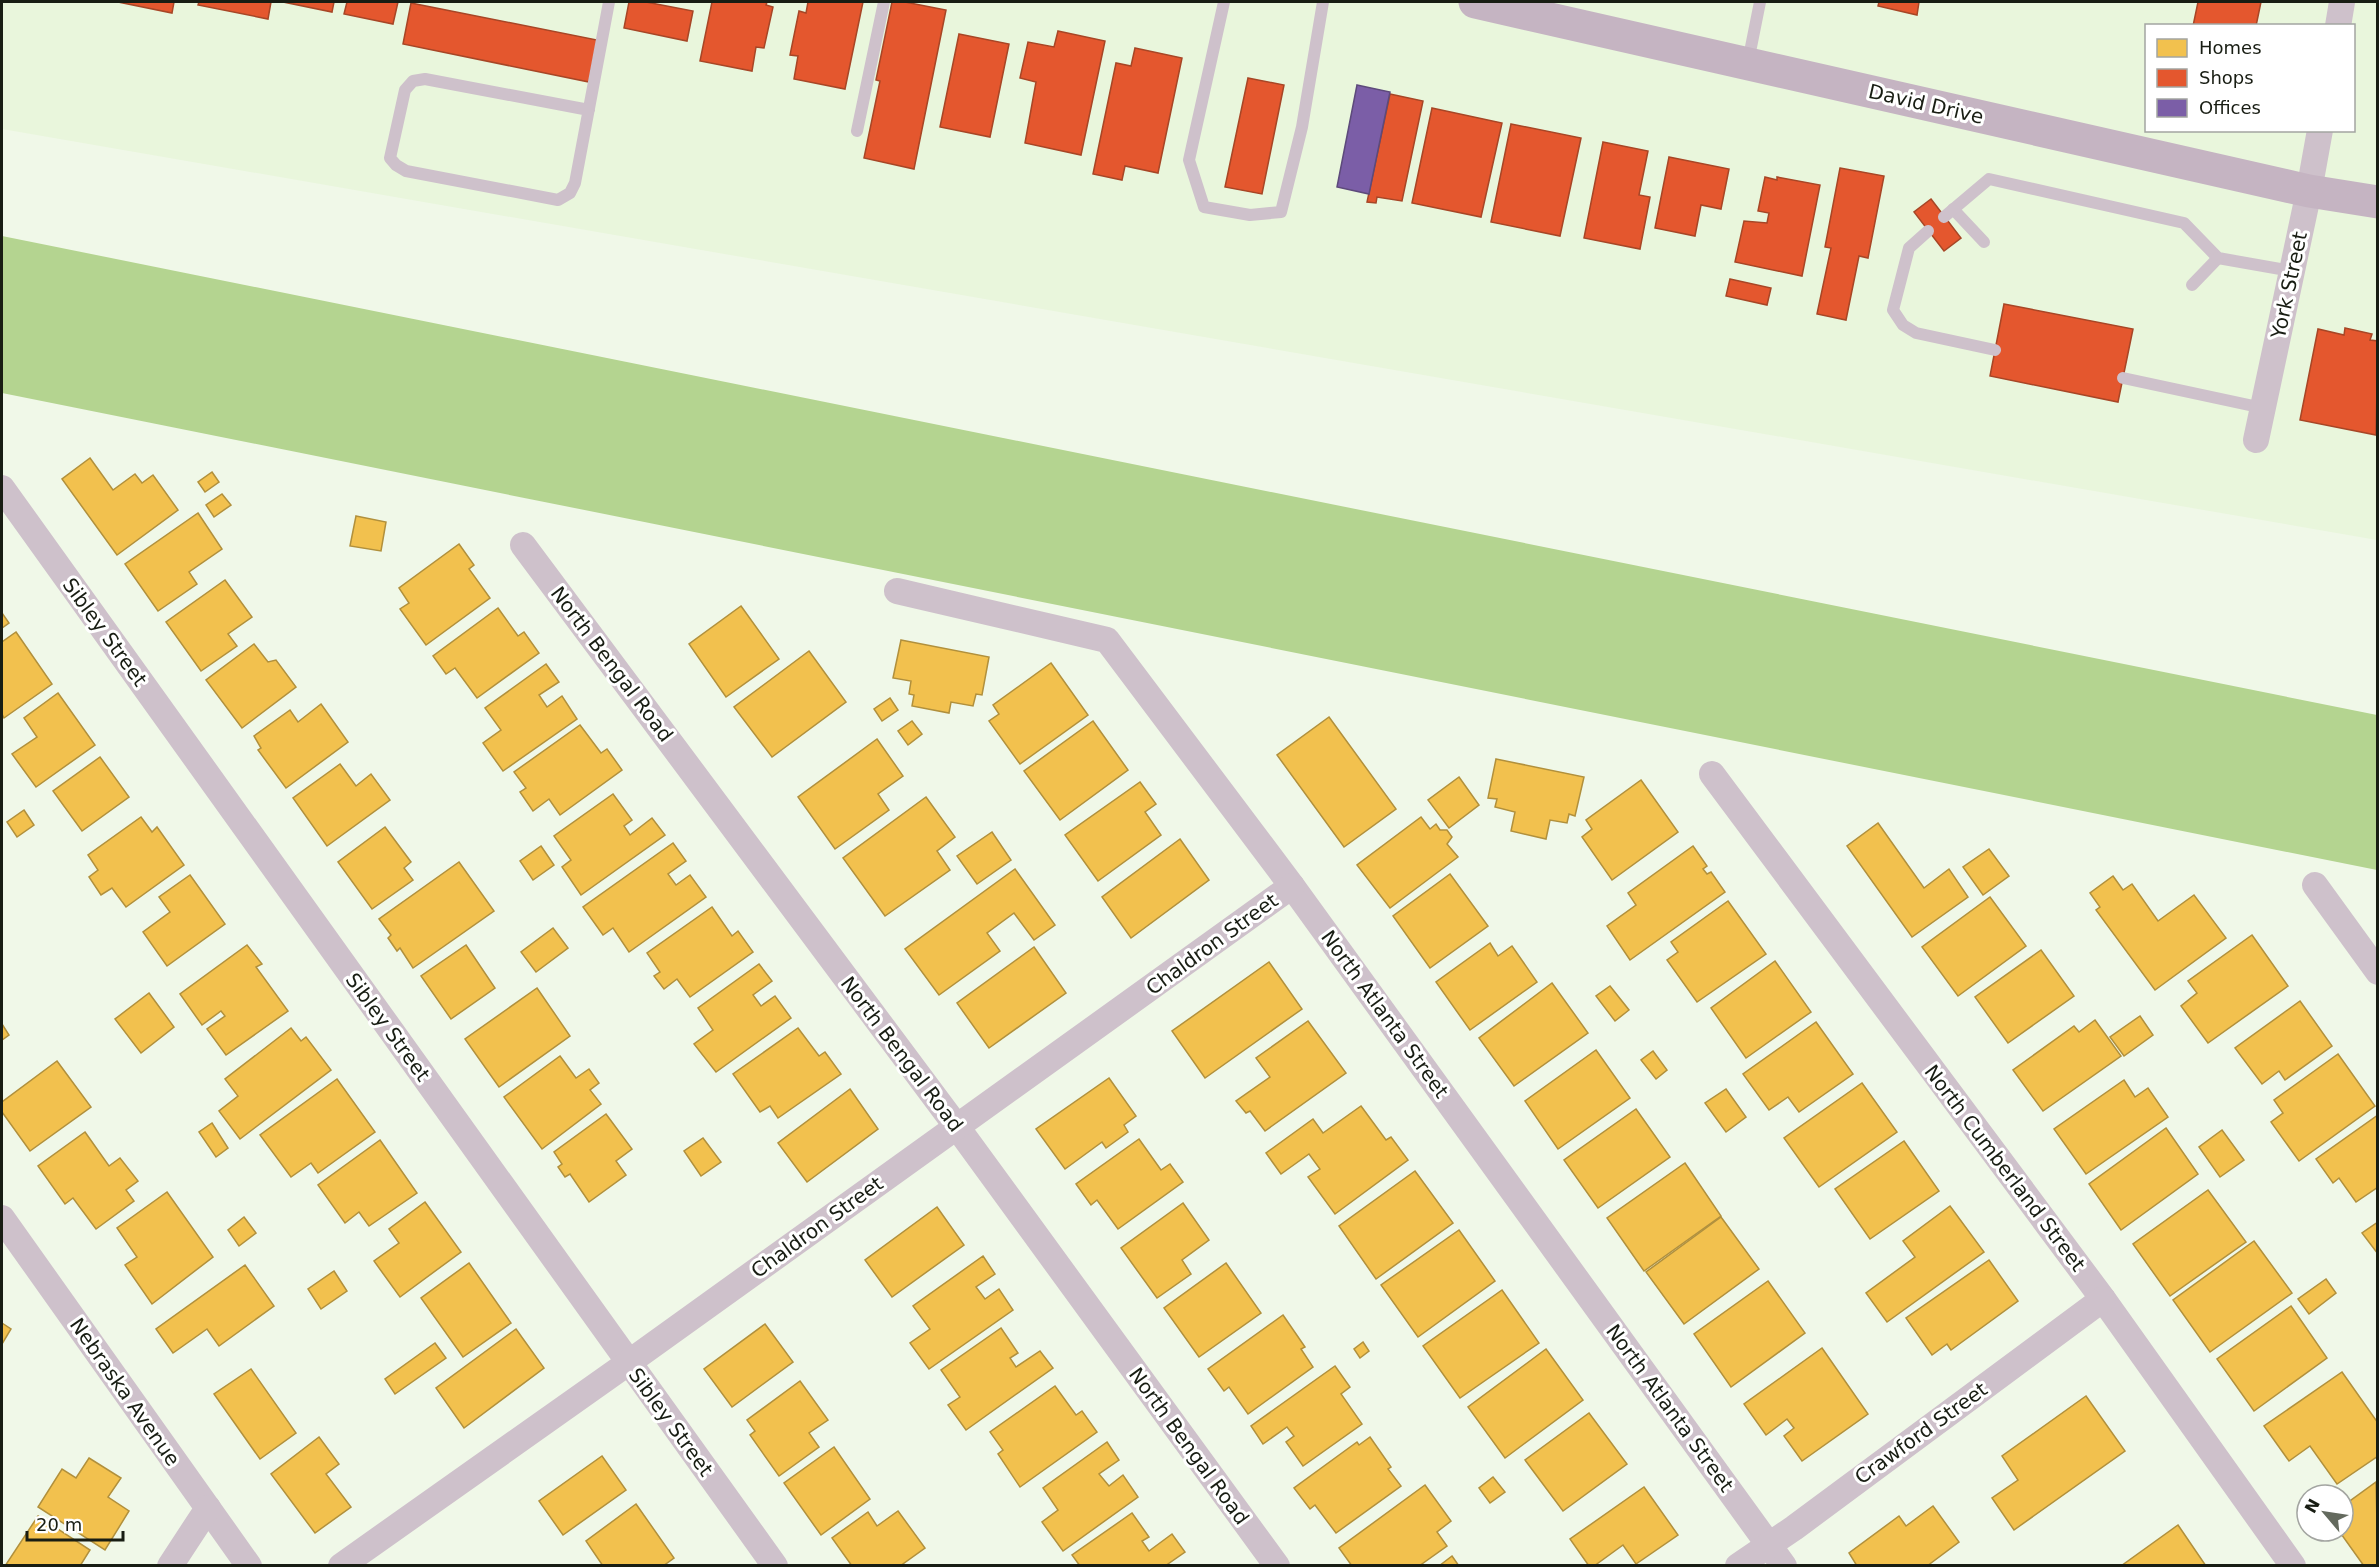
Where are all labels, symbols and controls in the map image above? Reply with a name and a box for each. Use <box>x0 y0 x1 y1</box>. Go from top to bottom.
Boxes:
legend <box>2145 24 2355 132</box>
text: Homes <box>2199 37 2262 58</box>
text: Shops <box>2199 67 2254 88</box>
street label: David Drive <box>1866 79 1986 129</box>
text: Offices <box>2199 97 2261 118</box>
street label: York Street <box>2266 229 2312 342</box>
street label: Sibley Street <box>58 573 152 691</box>
street label: North Bengal Road <box>546 582 678 746</box>
street label: Chaldron Street <box>1141 888 1283 1000</box>
street label: North Atlanta Street <box>1316 926 1454 1103</box>
street label: Sibley Street <box>341 968 435 1086</box>
street label: North Bengal Road <box>836 972 968 1136</box>
street label: North Cumberland Street <box>1920 1060 2090 1276</box>
street label: Chaldron Street <box>746 1171 888 1283</box>
street label: Nebraska Avenue <box>65 1313 185 1471</box>
street label: North Atlanta Street <box>1601 1320 1739 1497</box>
street label: Sibley Street <box>624 1363 718 1481</box>
street label: North Bengal Road <box>1124 1363 1254 1529</box>
street label: Crawford Street <box>1850 1377 1992 1489</box>
north arrow <box>2295 1483 2355 1543</box>
text: N <box>2301 1496 2324 1516</box>
scale bar <box>27 1504 123 1542</box>
text: 20 m <box>36 1514 82 1535</box>

